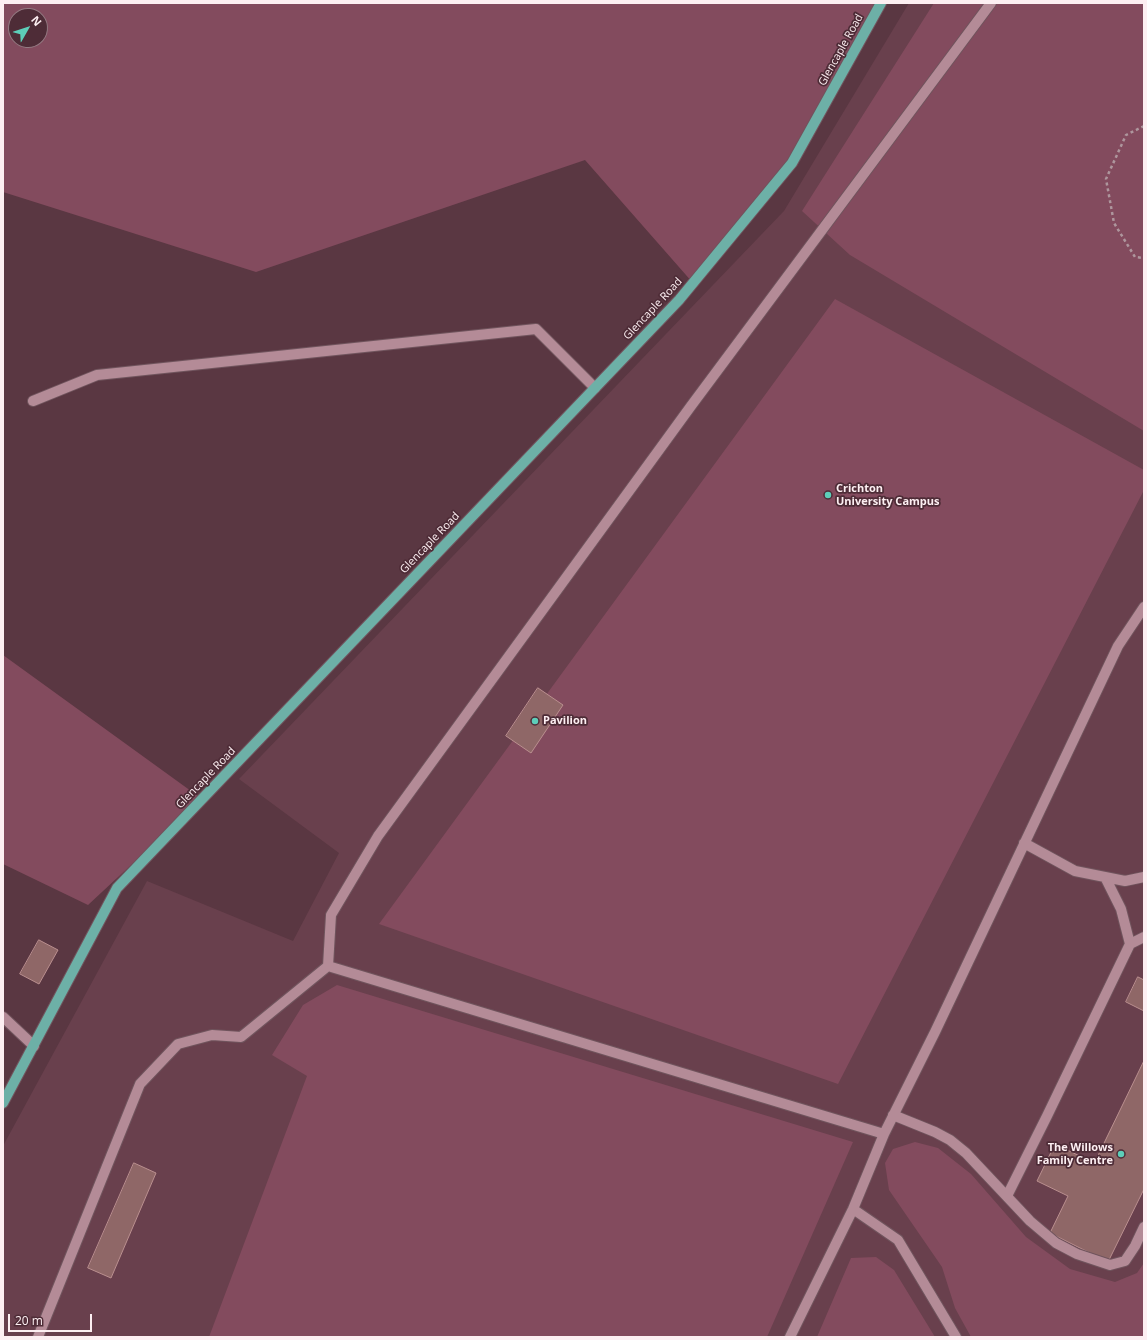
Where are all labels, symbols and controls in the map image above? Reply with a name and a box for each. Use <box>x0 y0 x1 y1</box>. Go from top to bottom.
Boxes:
north arrow <box>8 8 48 48</box>
street label: Glencaple Road <box>816 12 866 88</box>
text: N <box>28 13 46 29</box>
street label: Glencaple Road <box>621 275 685 343</box>
place label: Crichton University Campus <box>836 482 939 508</box>
marker: Crichton University Campus <box>823 490 833 500</box>
street label: Glencaple Road <box>398 510 462 576</box>
place label: Pavilion <box>543 714 587 728</box>
marker: Pavilion <box>530 716 540 726</box>
street label: Glencaple Road <box>174 745 238 811</box>
place label: The Willows Family Centre <box>1037 1141 1113 1167</box>
marker: The Willows Family Centre <box>1116 1149 1126 1159</box>
scale bar <box>10 1306 94 1332</box>
text: 20 m <box>15 1312 43 1329</box>

